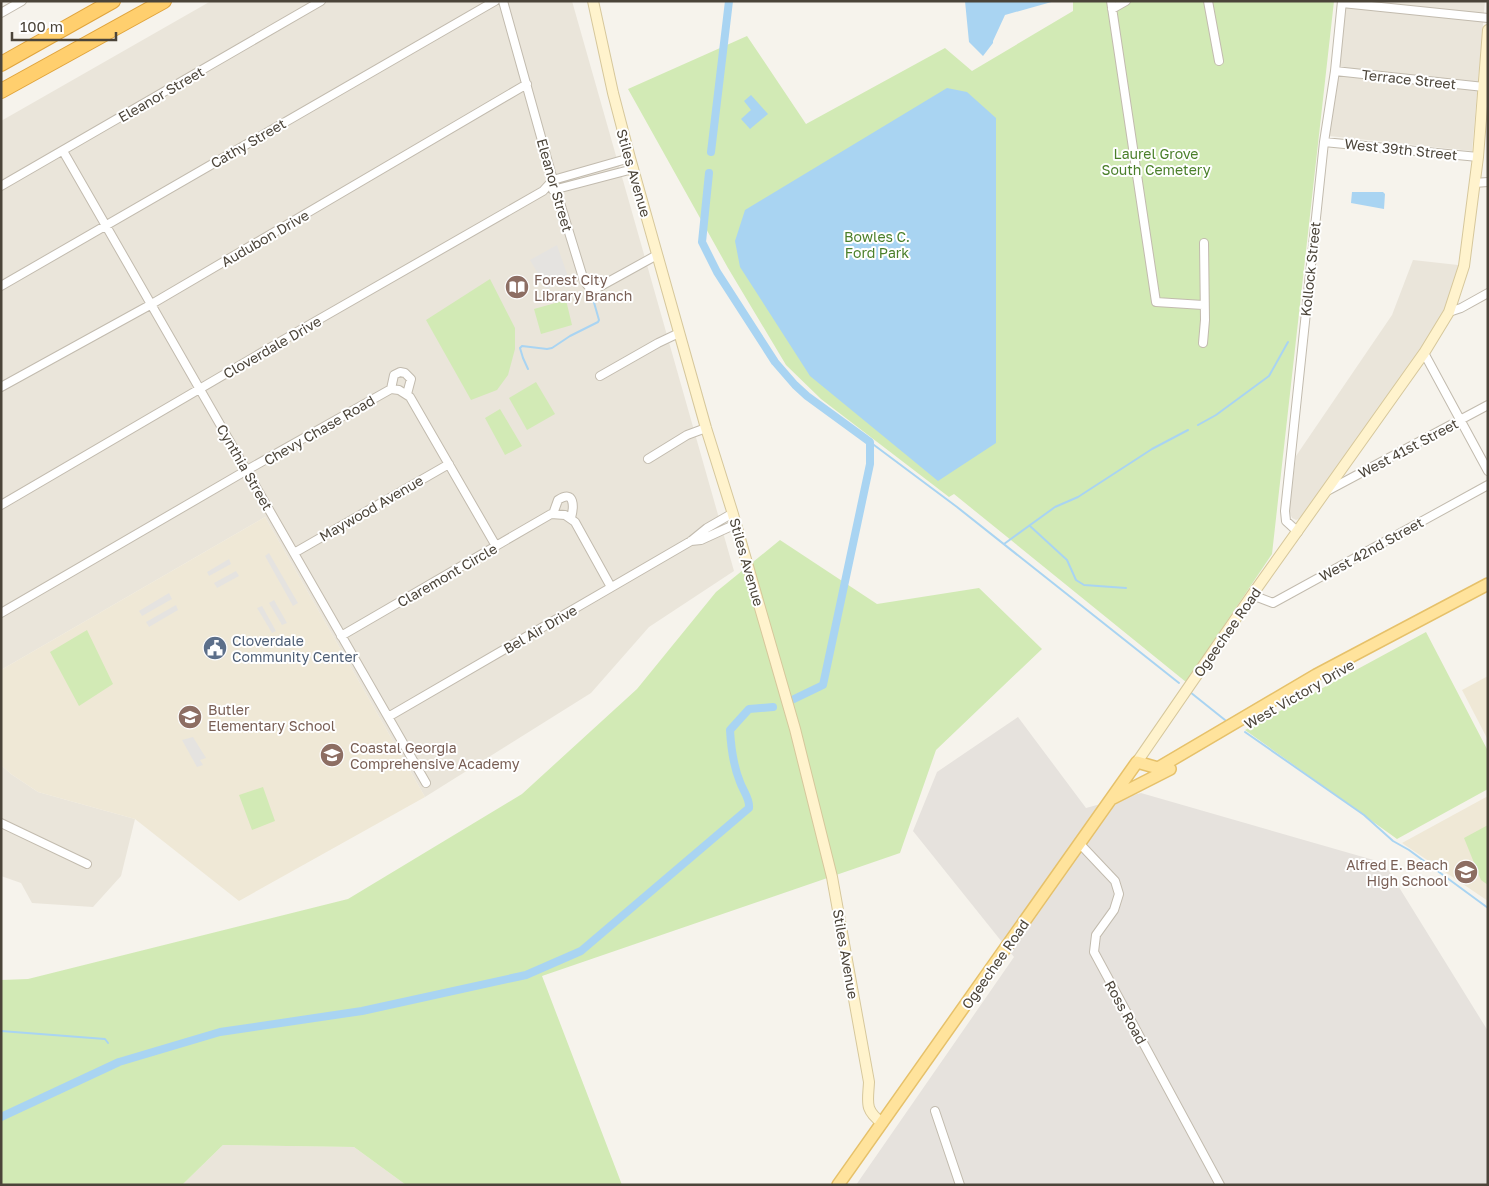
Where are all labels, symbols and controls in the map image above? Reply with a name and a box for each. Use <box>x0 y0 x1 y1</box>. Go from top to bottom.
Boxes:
scale bar <box>12 10 116 42</box>
text: 100 m <box>20 17 63 35</box>
street label: Eleanor Street <box>115 63 207 125</box>
street label: Terrace Street <box>1361 66 1457 92</box>
street label: Cathy Street <box>207 115 289 171</box>
street label: Stiles Avenue <box>613 127 655 219</box>
street label: West 39th Street <box>1344 135 1458 163</box>
street label: Eleanor Street <box>534 136 576 234</box>
park label: Laurel Grove South Cemetery <box>1101 145 1211 178</box>
street label: Audubon Drive <box>218 206 312 270</box>
street label: Kollock Street <box>1297 221 1323 317</box>
park label: Bowles C. Ford Park <box>844 228 910 261</box>
place label: Forest City Library Branch <box>534 271 632 304</box>
library icon: Forest City Library Branch <box>504 274 530 300</box>
street label: Cloverdale Drive <box>220 312 324 382</box>
street label: Chevy Chase Road <box>261 391 377 469</box>
street label: West 41st Street <box>1355 414 1461 482</box>
street label: Cynthia Street <box>213 421 277 513</box>
street label: Maywood Avenue <box>316 471 426 545</box>
street label: West 42nd Street <box>1316 513 1426 585</box>
street label: Stiles Avenue <box>726 516 768 608</box>
street label: Claremont Circle <box>394 540 500 610</box>
street label: Ogeechee Road <box>1190 584 1264 680</box>
street label: Bel Air Drive <box>500 601 580 657</box>
place label: Cloverdale Community Center <box>232 632 359 665</box>
public building icon: Cloverdale Community Center <box>202 635 228 661</box>
street label: West Victory Drive <box>1241 656 1357 732</box>
place label: Butler Elementary School <box>208 701 335 734</box>
school or university icon: Butler Elementary School <box>177 704 203 730</box>
place label: Coastal Georgia Comprehensive Academy <box>350 739 520 772</box>
school or university icon: Coastal Georgia Comprehensive Academy <box>319 742 345 768</box>
place label: Alfred E. Beach High School <box>1346 856 1448 889</box>
school or university icon: Alfred E. Beach High School <box>1453 859 1479 885</box>
street label: Stiles Avenue <box>830 908 862 1000</box>
street label: Ogeechee Road <box>958 916 1032 1012</box>
street label: Ross Road <box>1101 977 1151 1047</box>

